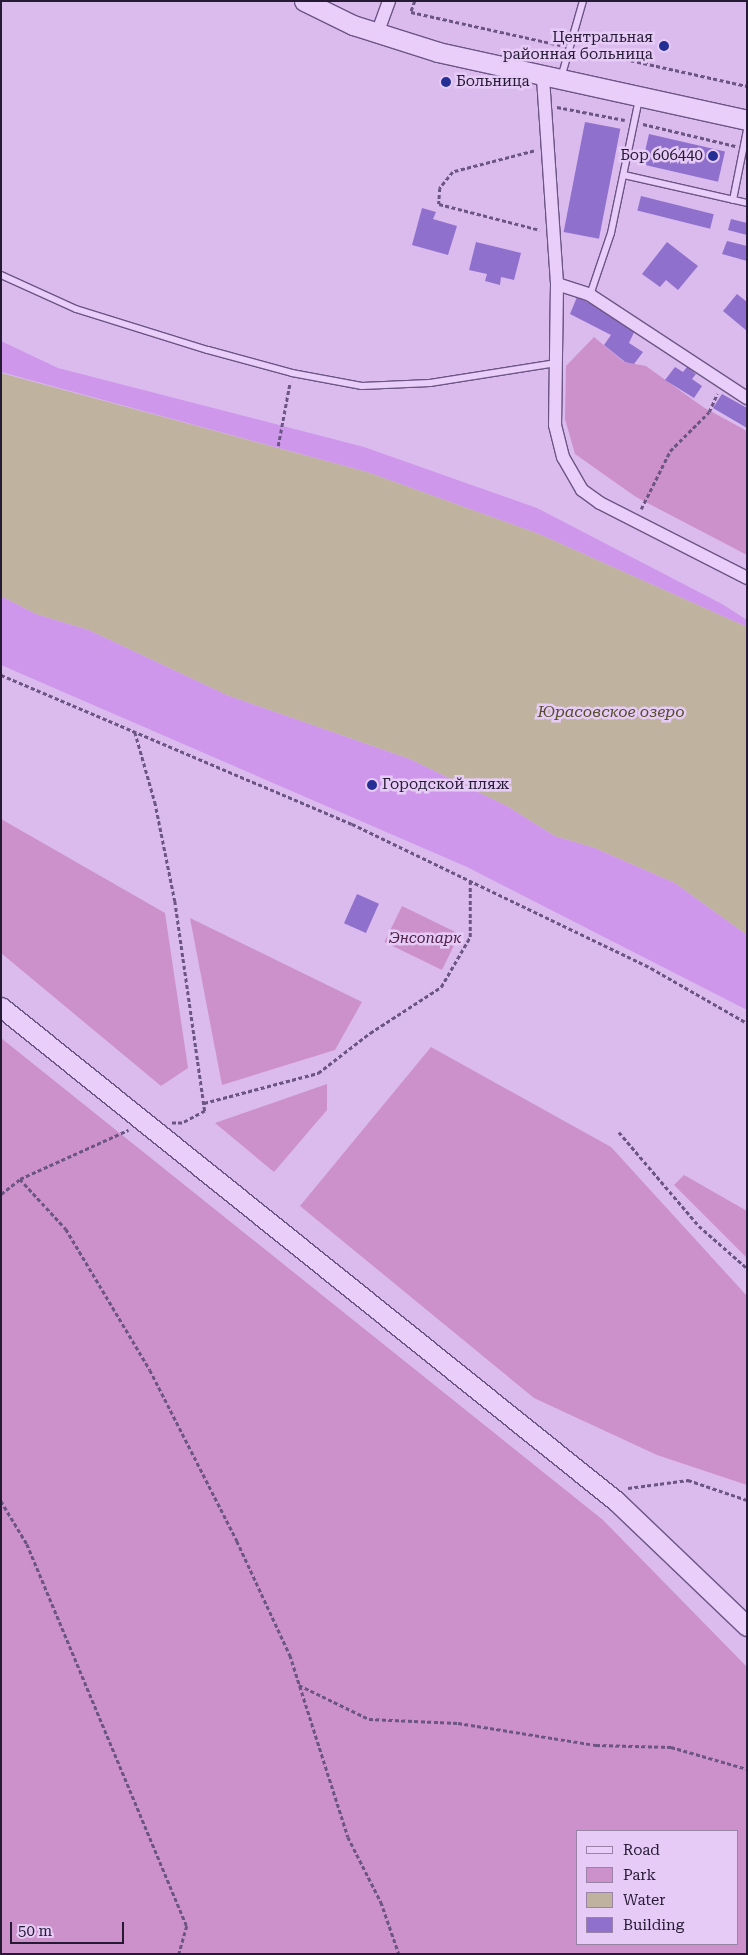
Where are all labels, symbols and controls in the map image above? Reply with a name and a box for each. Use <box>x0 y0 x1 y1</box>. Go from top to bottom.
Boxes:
place label: Центральная районная больница <box>503 28 653 63</box>
marker: Центральная районная больница <box>657 39 671 53</box>
place label: Больница <box>456 73 530 91</box>
marker: Больница <box>440 76 452 88</box>
place label: Бор 606440 <box>620 147 703 165</box>
marker: Бор 606440 <box>707 150 719 162</box>
water label: Юрасовское озеро <box>537 702 685 722</box>
place label: Городской пляж <box>382 776 510 794</box>
marker: Городской пляж <box>366 779 378 791</box>
park label: Энсопарк <box>389 930 461 948</box>
legend <box>576 1830 738 1945</box>
text: Road <box>623 1841 660 1859</box>
text: Park <box>623 1866 656 1884</box>
text: Water <box>623 1891 665 1909</box>
scale bar <box>12 1912 126 1944</box>
text: Building <box>623 1916 684 1934</box>
text: 50 m <box>18 1922 52 1940</box>

